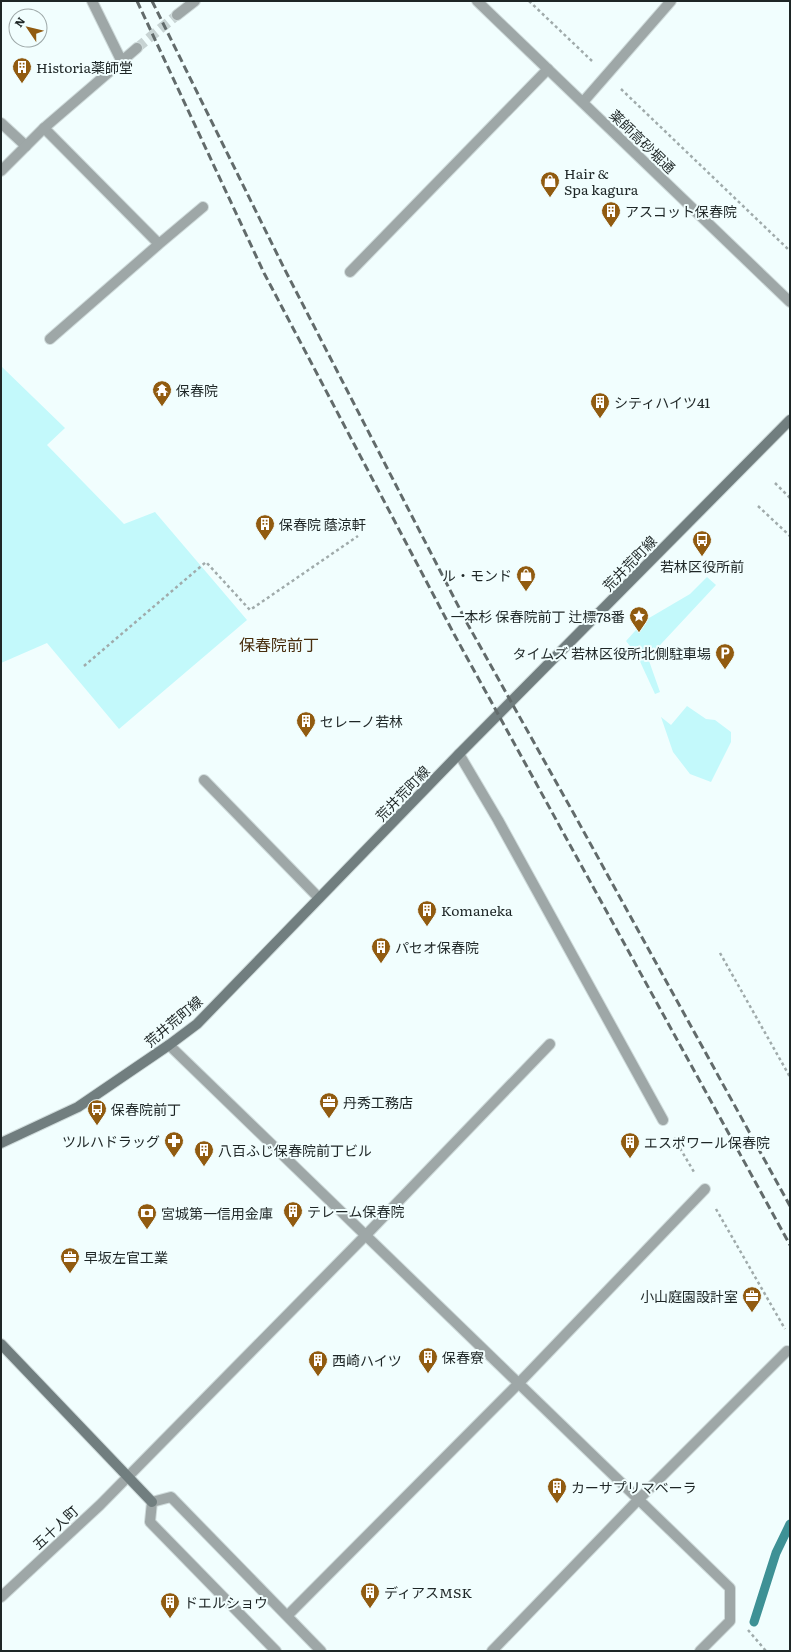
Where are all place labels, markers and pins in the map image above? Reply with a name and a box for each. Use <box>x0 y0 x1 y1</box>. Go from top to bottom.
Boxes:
building icon: Historia薬師堂 <box>11 56 33 84</box>
place label: Historia薬師堂 <box>36 57 133 77</box>
place label: Hair & Spa kagura <box>564 163 639 199</box>
shop icon: Hair & Spa kagura <box>539 170 561 198</box>
building icon: アスコット保春院 <box>600 200 622 228</box>
place label: アスコット保春院 <box>625 201 737 221</box>
temple icon: 保春院 <box>151 379 173 407</box>
place label: 保春院 <box>176 380 218 400</box>
building icon: シティハイツ41 <box>589 391 611 419</box>
place label: シティハイツ41 <box>614 392 711 412</box>
building icon: 保春院 蔭涼軒 <box>254 513 276 541</box>
place label: 保春院 蔭涼軒 <box>279 514 366 534</box>
bus stop icon: 若林区役所前 <box>691 529 713 557</box>
place label: 若林区役所前 <box>660 556 744 576</box>
shop icon: ル・モンド <box>515 564 537 592</box>
place label: ル・モンド <box>442 565 512 585</box>
place icon: 一本杉 保春院前丁 辻標78番 <box>628 605 650 633</box>
place label: 一本杉 保春院前丁 辻標78番 <box>451 606 625 626</box>
parking icon: タイムズ 若林区役所北側駐車場 <box>714 642 736 670</box>
place label: タイムズ 若林区役所北側駐車場 <box>512 643 711 663</box>
building icon: セレーノ若林 <box>295 710 317 738</box>
place label: セレーノ若林 <box>320 711 403 731</box>
building icon: Komaneka <box>416 899 438 927</box>
place label: Komaneka <box>441 900 513 920</box>
building icon: パセオ保春院 <box>370 936 392 964</box>
place label: パセオ保春院 <box>395 937 479 957</box>
office icon: 丹秀工務店 <box>318 1091 340 1119</box>
place label: 丹秀工務店 <box>343 1092 413 1112</box>
bus stop icon: 保春院前丁 <box>86 1098 108 1126</box>
place label: 保春院前丁 <box>111 1099 181 1119</box>
pharmacy icon: ツルハドラッグ <box>163 1130 185 1158</box>
place label: ツルハドラッグ <box>62 1131 160 1151</box>
building icon: エスポワール保春院 <box>619 1131 641 1159</box>
place label: エスポワール保春院 <box>644 1132 770 1152</box>
building icon: 八百ふじ保春院前丁ビル <box>193 1139 215 1167</box>
place label: 八百ふじ保春院前丁ビル <box>218 1140 372 1160</box>
building icon: テレーム保春院 <box>282 1200 304 1228</box>
place label: テレーム保春院 <box>307 1201 405 1221</box>
bank icon: 宮城第一信用金庫 <box>136 1202 158 1230</box>
place label: 宮城第一信用金庫 <box>161 1203 273 1223</box>
office icon: 早坂左官工業 <box>59 1246 81 1274</box>
place label: 早坂左官工業 <box>84 1247 168 1267</box>
office icon: 小山庭園設計室 <box>741 1285 763 1313</box>
place label: 小山庭園設計室 <box>640 1286 738 1306</box>
building icon: 保春寮 <box>417 1346 439 1374</box>
place label: 保春寮 <box>442 1347 484 1367</box>
building icon: 西崎ハイツ <box>307 1349 329 1377</box>
place label: 西崎ハイツ <box>332 1350 402 1370</box>
building icon: カーサプリマベーラ <box>546 1476 568 1504</box>
place label: カーサプリマベーラ <box>571 1477 697 1497</box>
building icon: ディアスMSK <box>359 1581 381 1609</box>
place label: ディアスMSK <box>384 1582 472 1602</box>
building icon: ドエルショウ <box>159 1591 181 1619</box>
place label: ドエルショウ <box>184 1592 268 1612</box>

